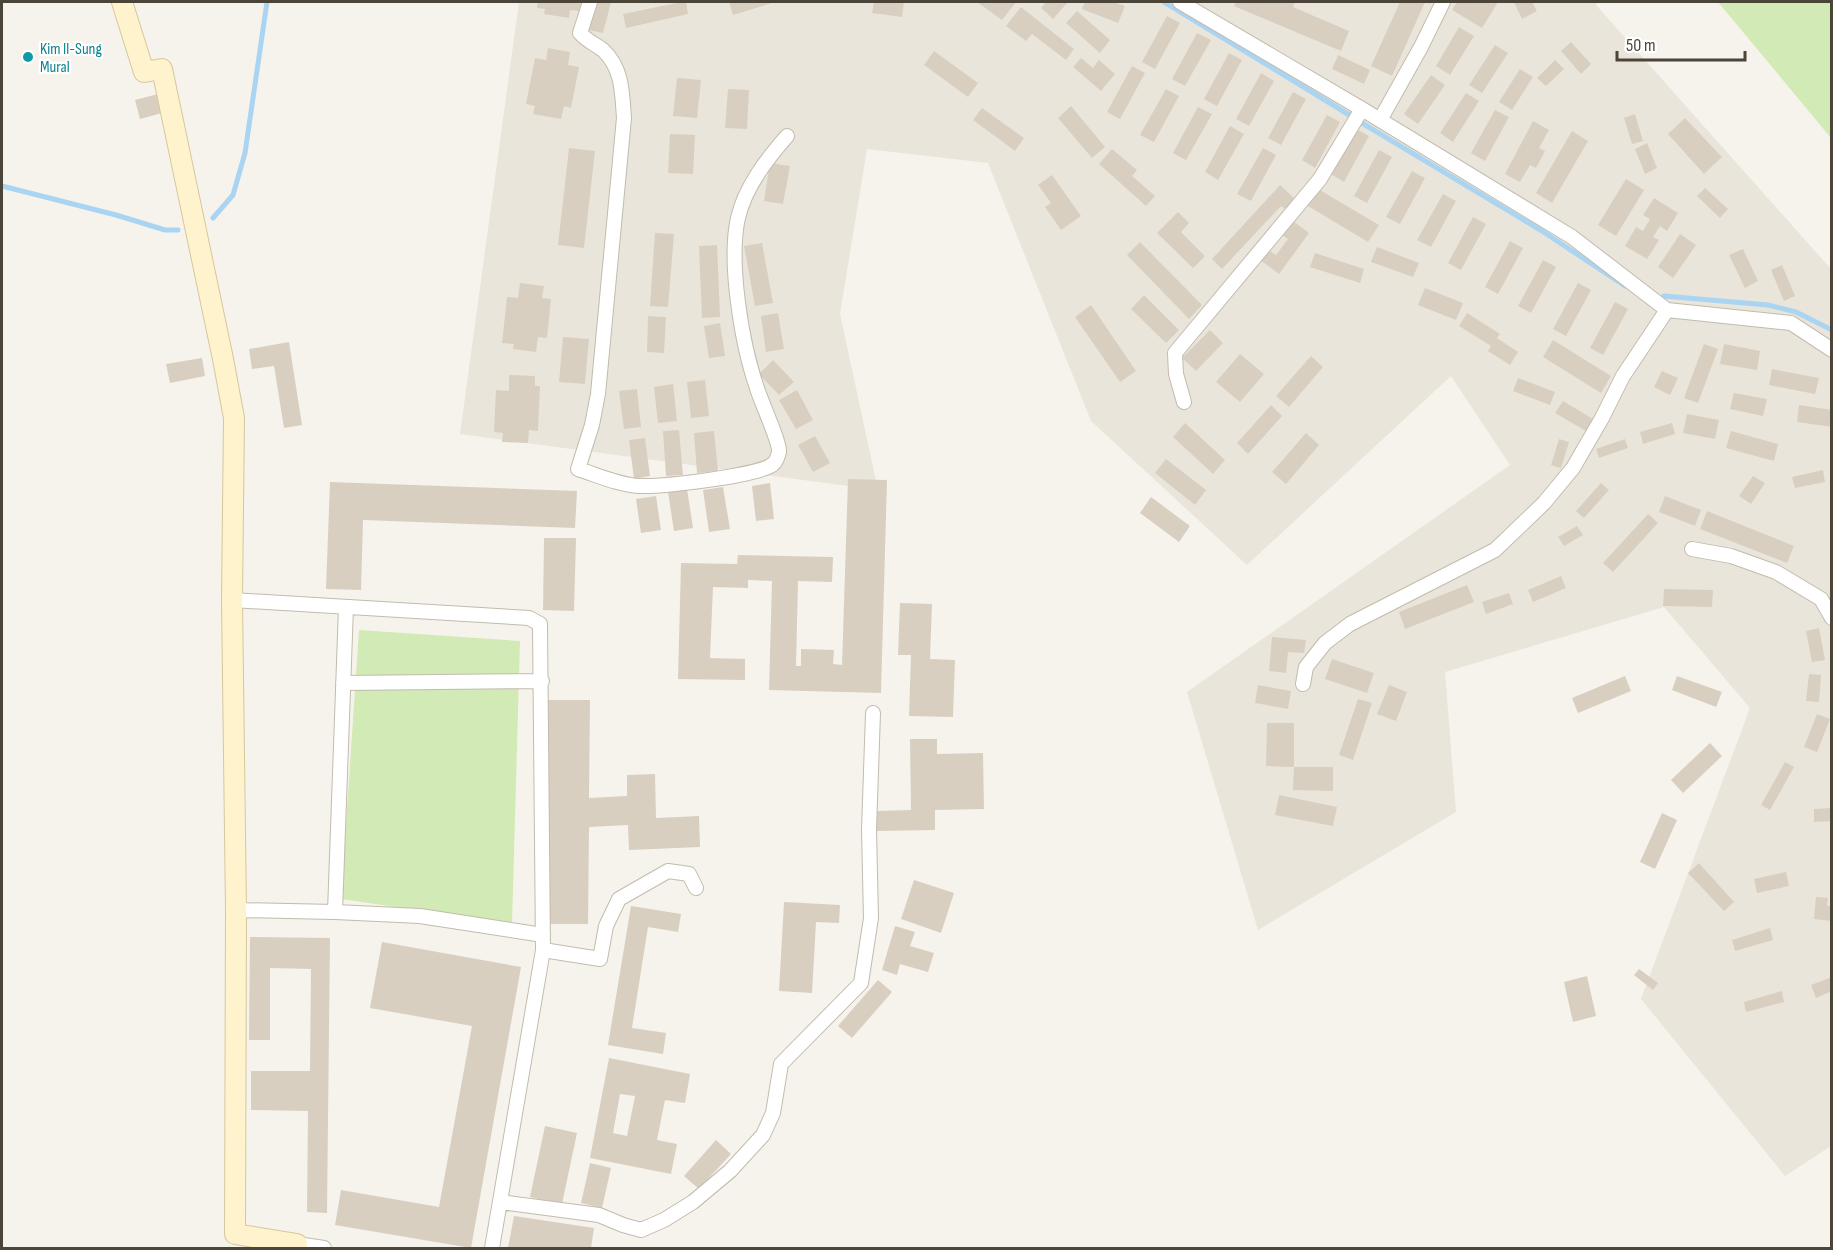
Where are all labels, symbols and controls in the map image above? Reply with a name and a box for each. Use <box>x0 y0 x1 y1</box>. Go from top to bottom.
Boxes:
scale bar <box>1617 24 1744 62</box>
text: 50 m <box>1626 35 1656 56</box>
place label: Kim Il-Sung Mural <box>40 40 102 77</box>
marker: Kim Il-Sung Mural <box>21 50 35 64</box>

